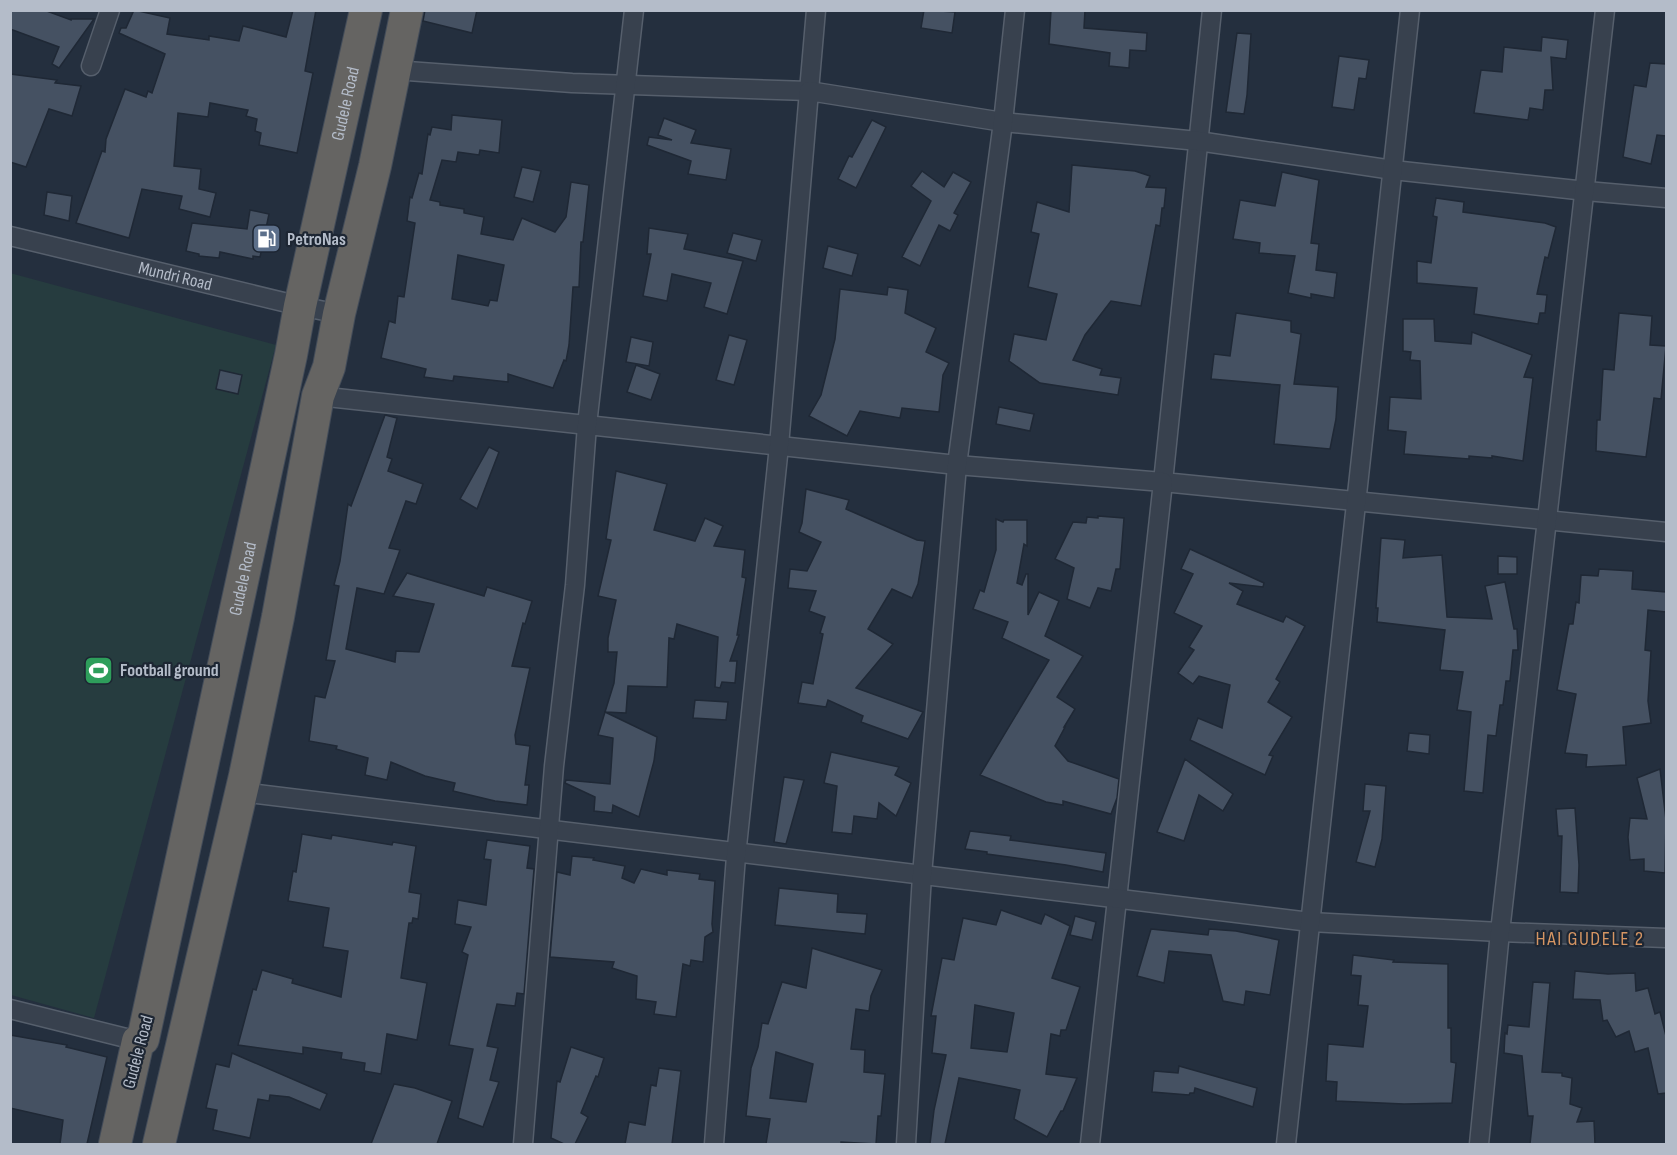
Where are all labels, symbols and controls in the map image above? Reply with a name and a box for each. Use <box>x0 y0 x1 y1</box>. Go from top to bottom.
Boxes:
street label: Gudele Road <box>327 65 364 142</box>
fuel station icon: PetroNas <box>250 223 282 255</box>
place label: PetroNas <box>287 229 346 250</box>
street label: Mundri Road <box>136 257 214 295</box>
street label: Gudele Road <box>224 540 261 617</box>
sports icon: Football ground <box>83 654 115 686</box>
place label: Football ground <box>120 660 219 681</box>
district label: HAI GUDELE 2 <box>1536 927 1645 951</box>
street label: Gudele Road <box>118 1013 158 1091</box>

